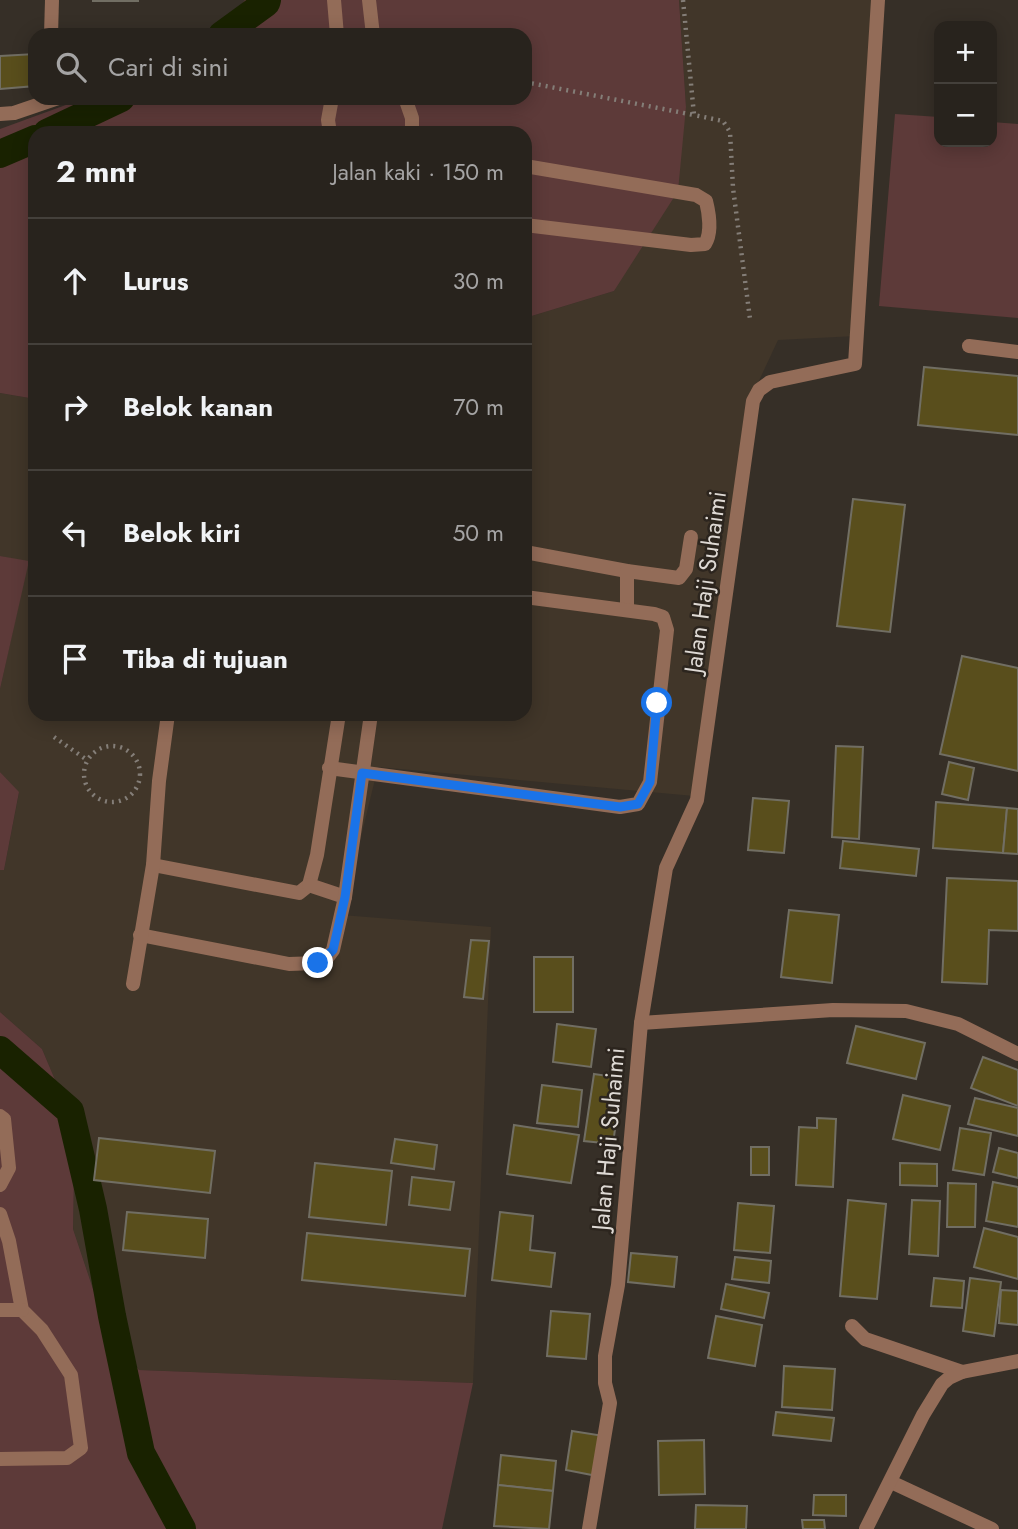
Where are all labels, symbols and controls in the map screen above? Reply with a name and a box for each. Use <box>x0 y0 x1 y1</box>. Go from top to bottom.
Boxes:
map controls <box>934 21 997 147</box>
button: + <box>934 21 997 84</box>
search box <box>28 28 532 105</box>
icon: search <box>52 48 90 86</box>
text: Cari di sini <box>108 48 229 86</box>
button: − <box>934 84 997 147</box>
text: 2 mnt <box>56 150 136 193</box>
text: Jalan kaki · 150 m <box>332 155 504 189</box>
icon: ahead <box>56 262 94 300</box>
text: Lurus <box>123 262 189 300</box>
text: 30 m <box>453 264 504 298</box>
icon: right <box>56 388 94 426</box>
text: Belok kanan <box>123 388 273 426</box>
text: 70 m <box>453 390 504 424</box>
street label: Jalan Haji Suhaimi <box>674 489 735 678</box>
icon: left <box>56 514 94 552</box>
text: Belok kiri <box>123 514 240 552</box>
text: 50 m <box>452 516 504 550</box>
icon: arrive <box>56 640 94 678</box>
text: Tiba di tujuan <box>123 640 288 678</box>
route start <box>641 687 672 718</box>
route end <box>302 947 333 978</box>
street label: Jalan Haji Suhaimi <box>582 1046 633 1235</box>

